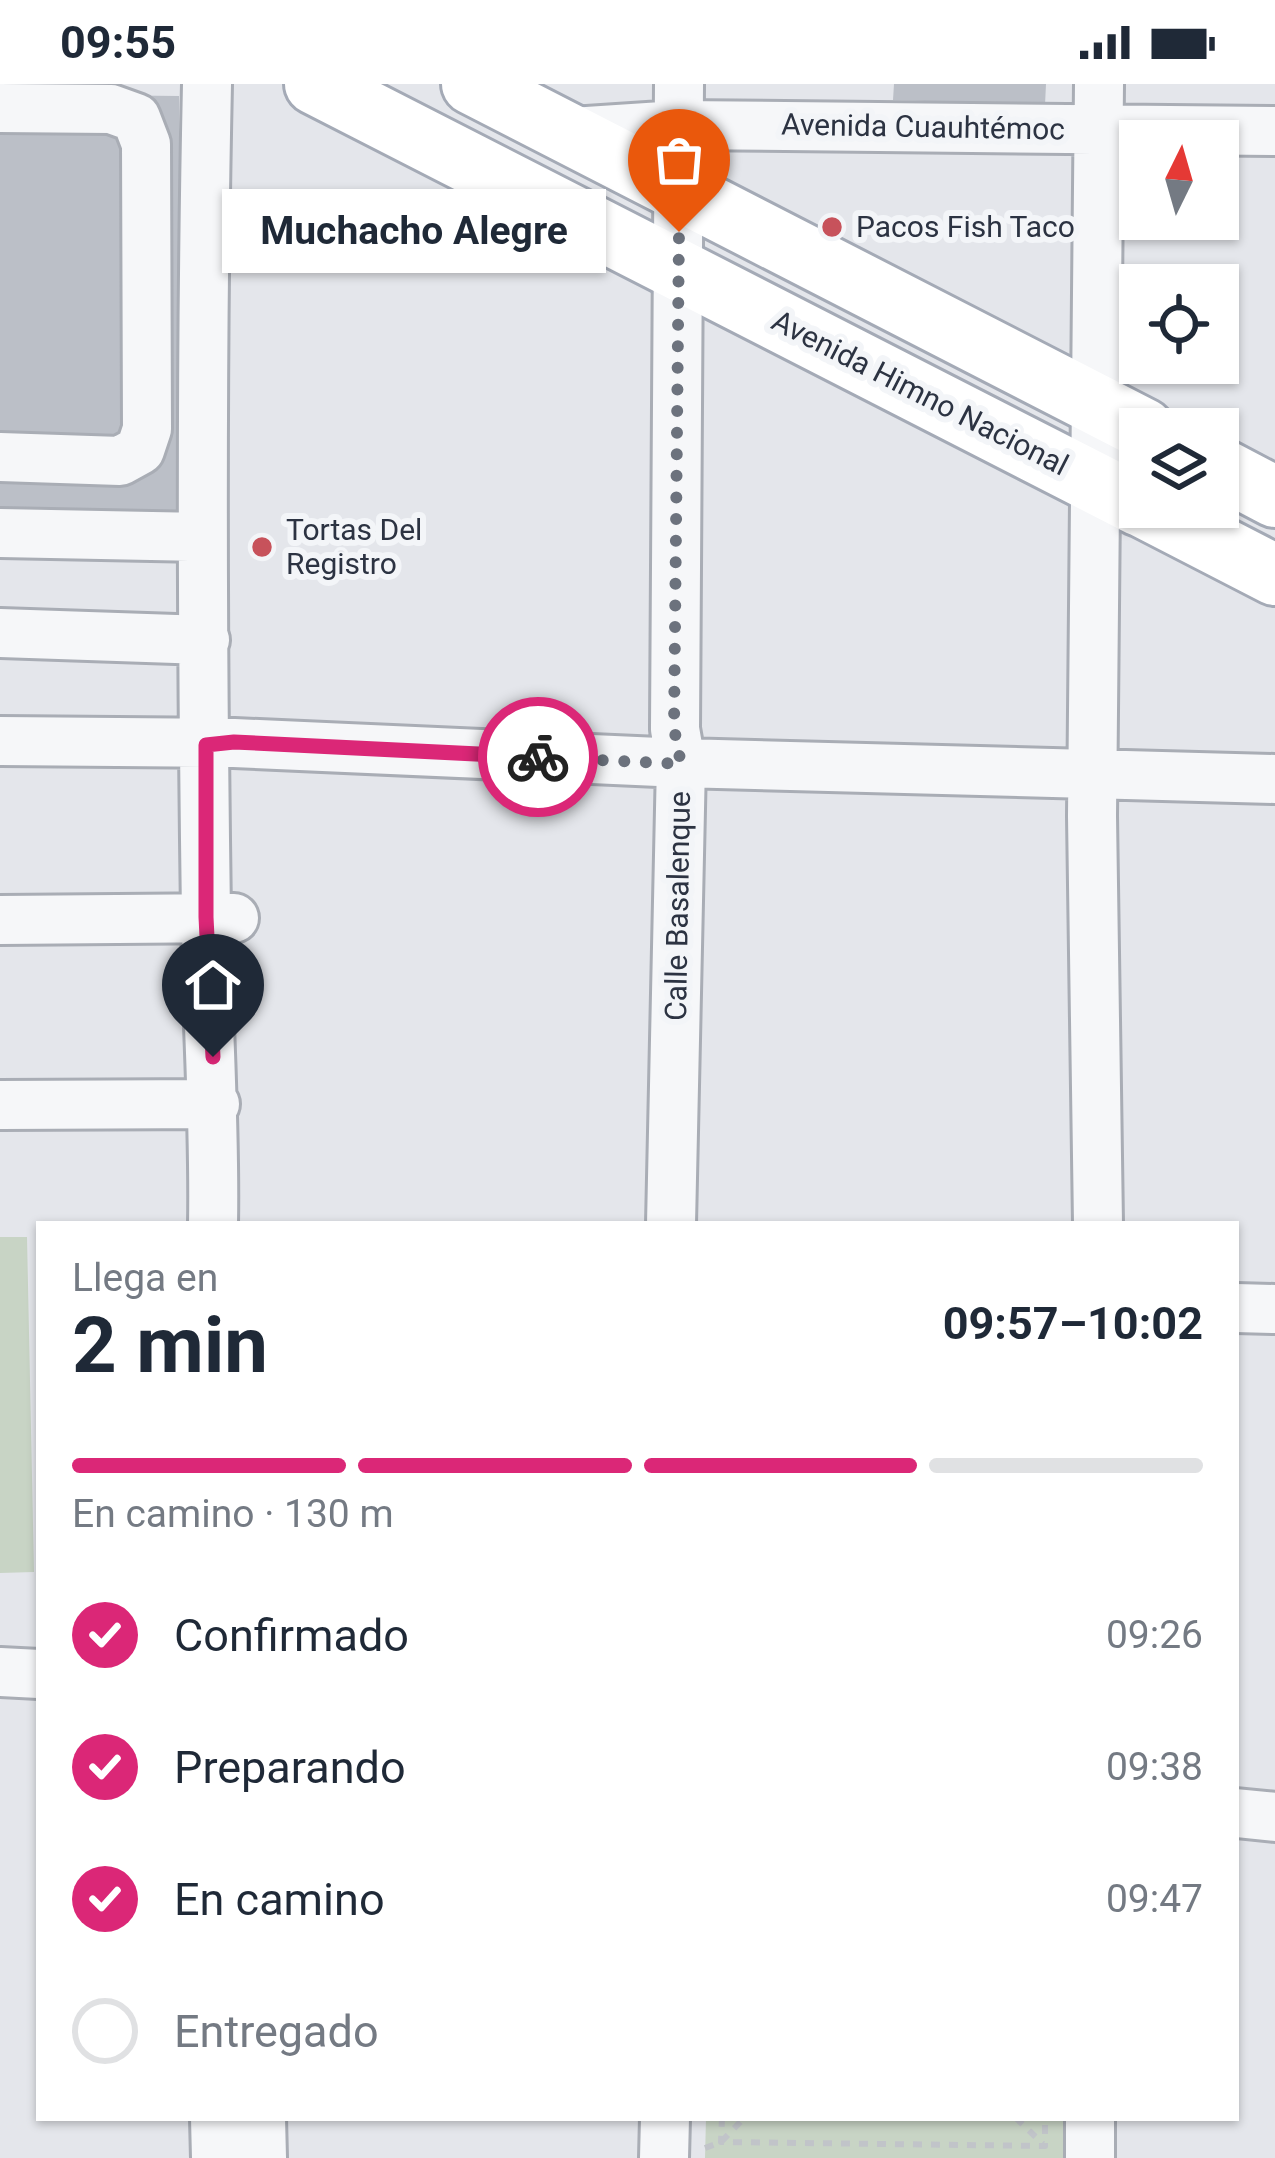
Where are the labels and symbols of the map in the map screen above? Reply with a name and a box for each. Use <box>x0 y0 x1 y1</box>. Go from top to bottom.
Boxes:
street label: Avenida Cuauhtémoc <box>781 107 1065 146</box>
pin <box>628 109 730 232</box>
north arrow <box>1119 120 1239 240</box>
callout: Muchacho Alegre <box>223 190 607 274</box>
place label: Pacos Fish Taco <box>856 209 1075 244</box>
marker: Pacos Fish Taco <box>819 214 845 240</box>
street label: Avenida Himno Nacional <box>766 303 1074 483</box>
place label: Tortas Del Registro <box>286 512 422 581</box>
marker: Tortas Del Registro <box>249 534 275 560</box>
courier <box>478 697 598 817</box>
street label: Calle Basalenque <box>658 791 697 1021</box>
pin <box>162 934 264 1057</box>

